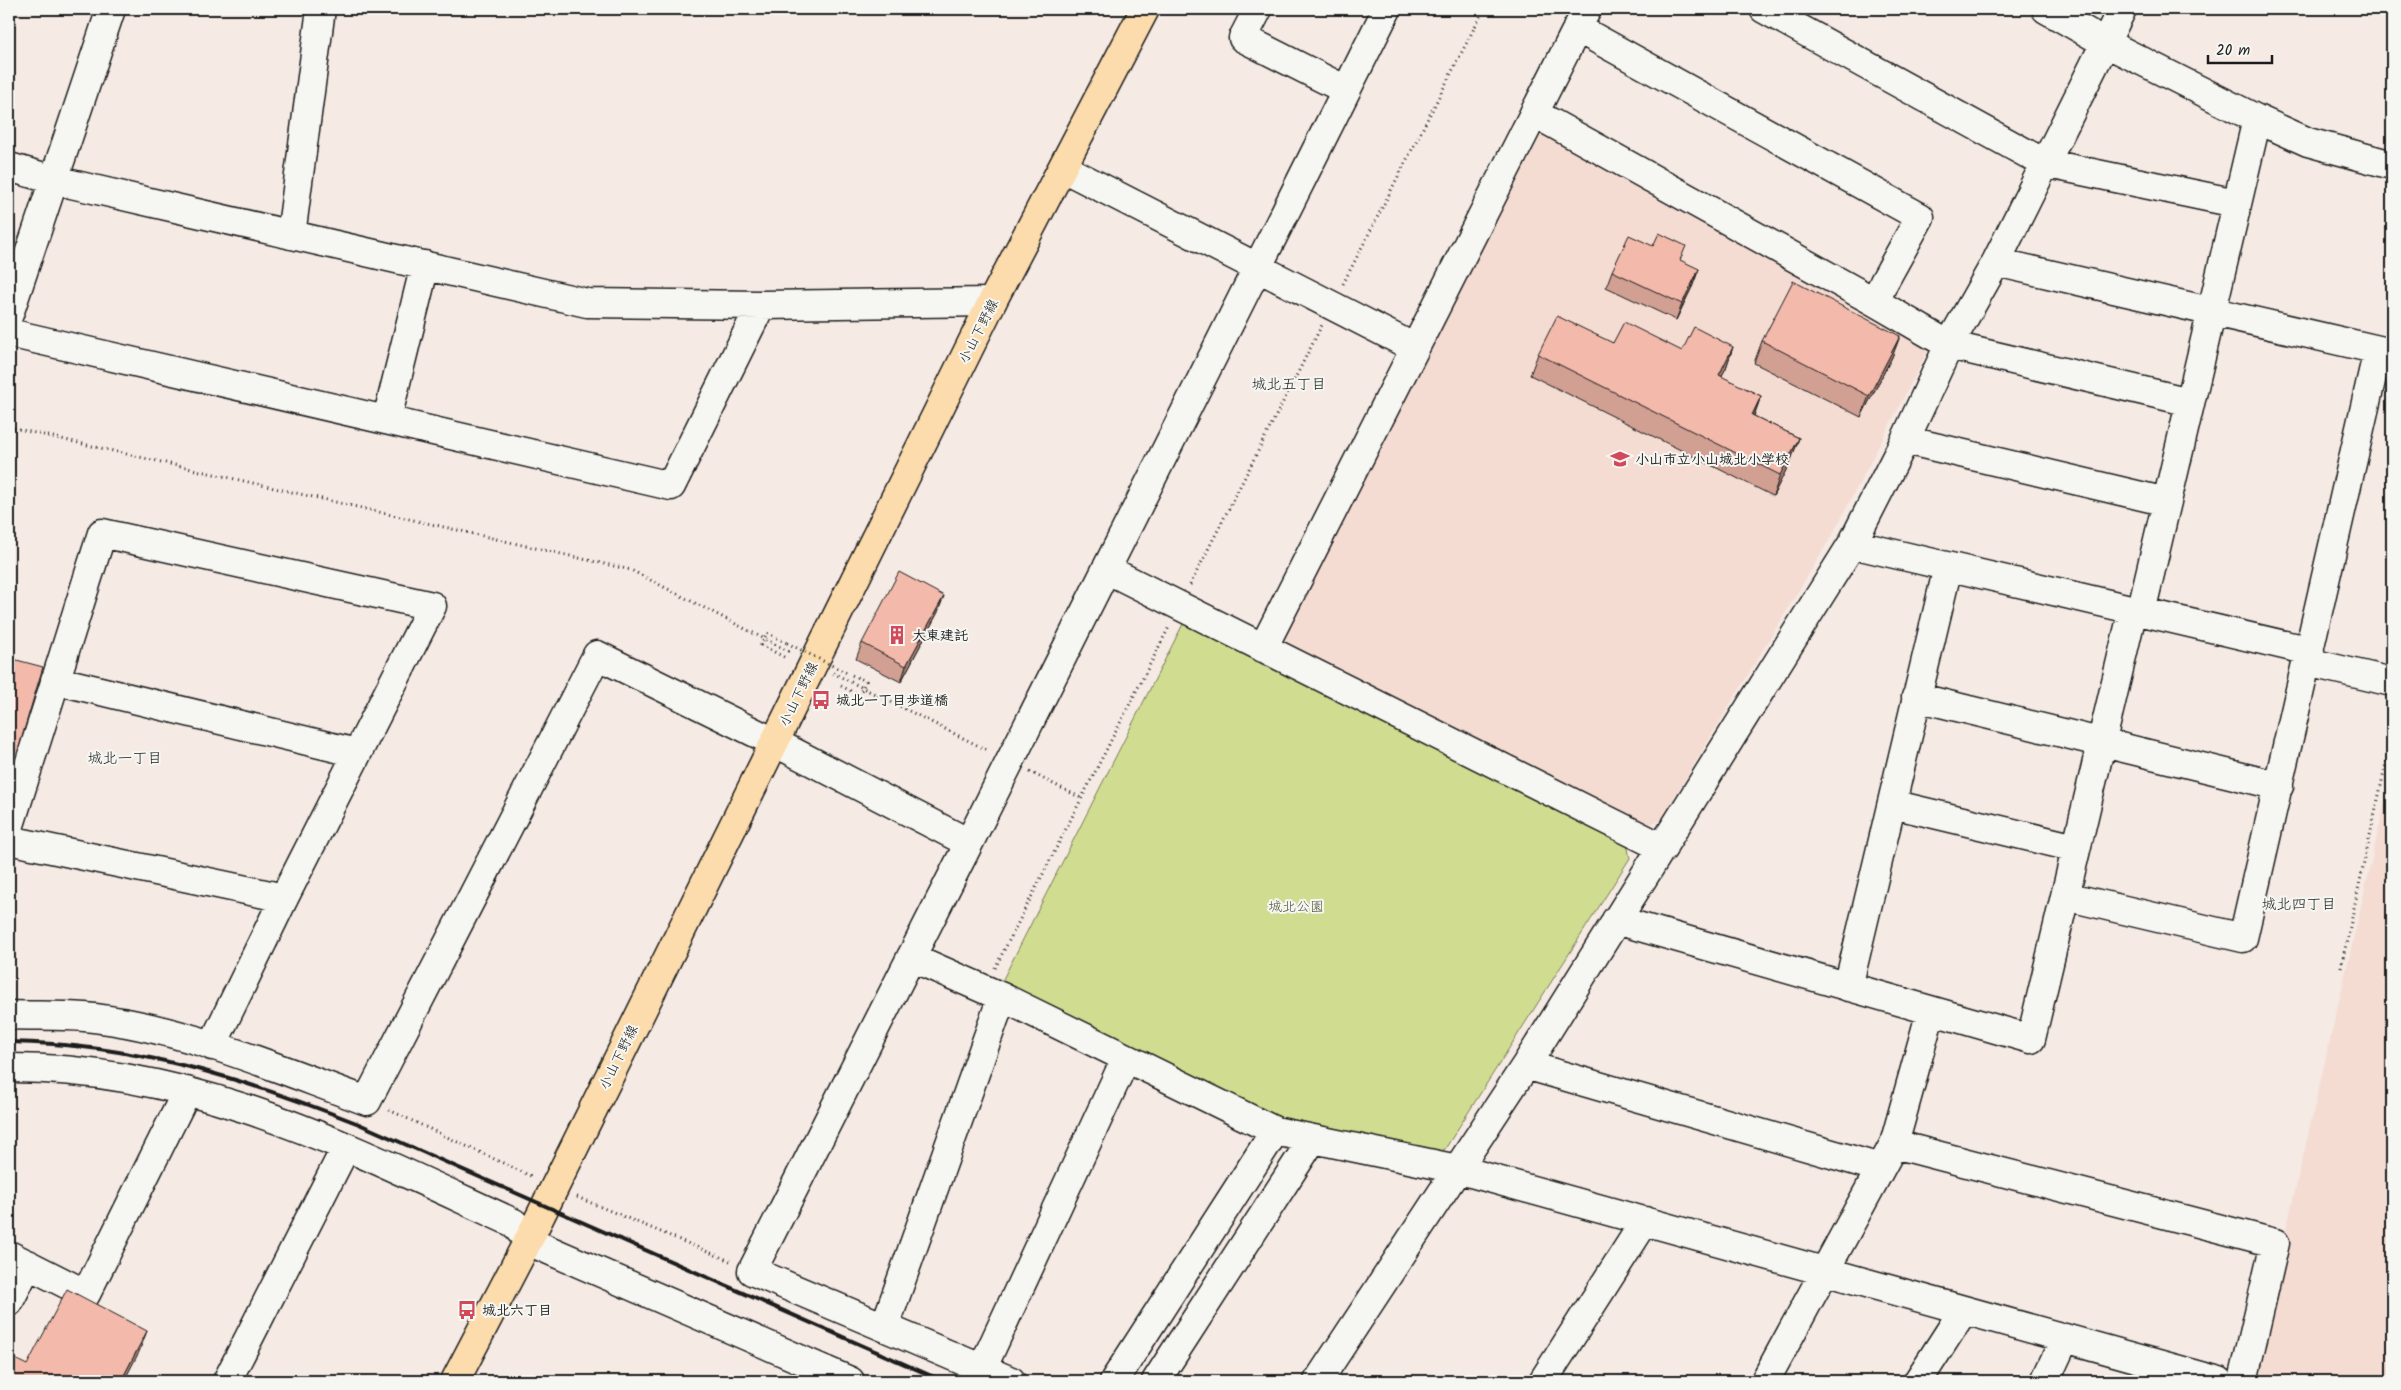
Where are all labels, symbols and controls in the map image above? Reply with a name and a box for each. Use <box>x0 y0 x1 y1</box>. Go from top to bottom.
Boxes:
scale bar <box>2208 32 2272 64</box>
text: 20 m <box>2216 39 2250 63</box>
street label: 小山下野線 <box>953 295 1005 368</box>
district label: 城北五丁目 <box>1251 373 1327 397</box>
school or university icon: 小山市立小山城北小学校 <box>1609 448 1631 470</box>
place label: 小山市立小山城北小学校 <box>1635 449 1789 471</box>
building icon: 大東建託 <box>886 624 908 646</box>
place label: 大東建託 <box>912 625 968 647</box>
street label: 小山下野線 <box>774 658 824 731</box>
bus stop icon: 城北一丁目歩道橋 <box>810 689 832 711</box>
place label: 城北一丁目歩道橋 <box>836 690 948 712</box>
district label: 城北一丁目 <box>87 747 163 771</box>
district label: 城北四丁目 <box>2261 893 2337 917</box>
park label: 城北公園 <box>1268 896 1324 918</box>
street label: 小山下野線 <box>594 1021 644 1094</box>
bus stop icon: 城北六丁目 <box>456 1299 478 1321</box>
place label: 城北六丁目 <box>482 1300 552 1322</box>

